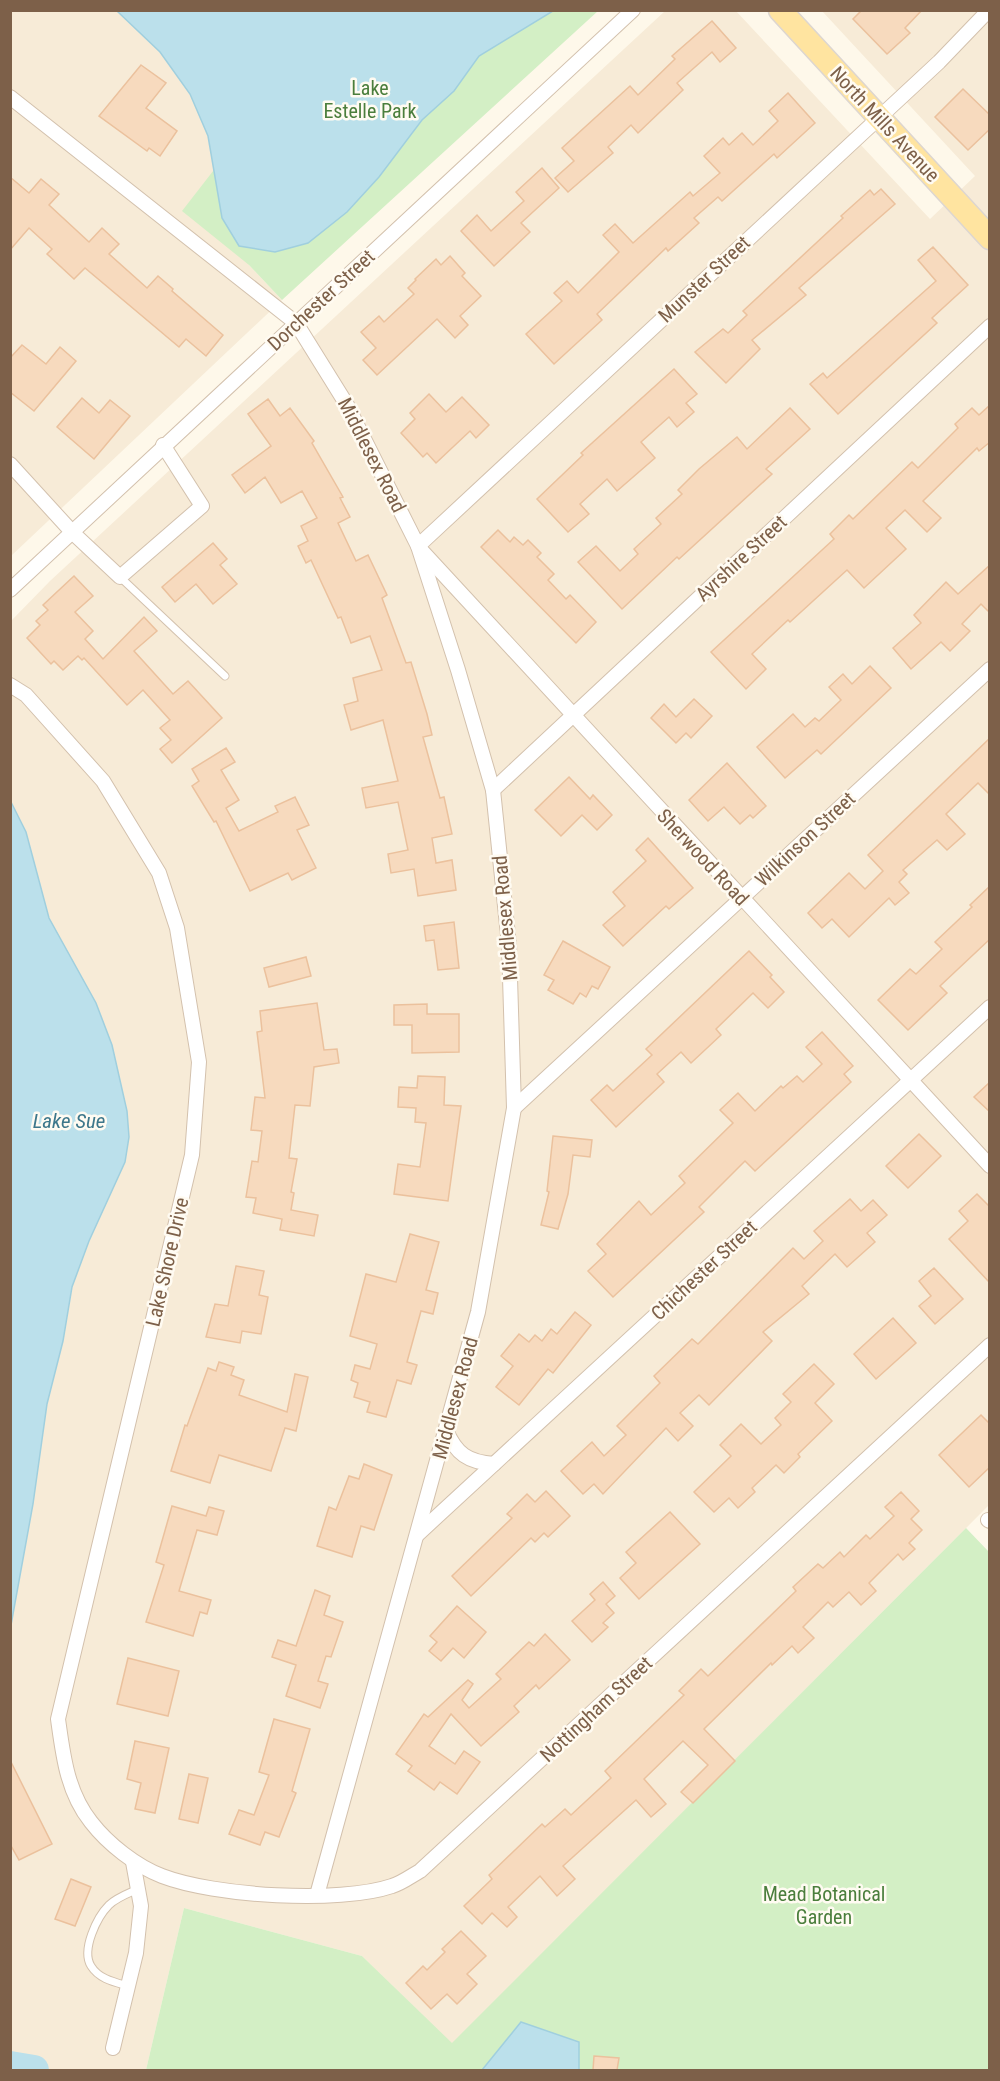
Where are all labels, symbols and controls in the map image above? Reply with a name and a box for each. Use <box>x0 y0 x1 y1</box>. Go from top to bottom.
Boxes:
street label: North Mills Avenue <box>825 61 945 187</box>
park label: Lake Estelle Park <box>323 76 417 123</box>
street label: Munster Street <box>653 230 755 327</box>
street label: Dorchester Street <box>262 244 380 356</box>
street label: Middlesex Road <box>333 394 411 516</box>
street label: Ayrshire Street <box>691 510 792 606</box>
street label: Wilkinson Street <box>750 787 860 891</box>
street label: Sherwood Road <box>652 804 754 910</box>
street label: Middlesex Road <box>488 854 522 982</box>
water label: Lake Sue <box>33 1109 105 1133</box>
street label: Lake Shore Drive <box>140 1195 194 1329</box>
street label: Chichester Street <box>646 1215 762 1325</box>
street label: Middlesex Road <box>427 1334 483 1462</box>
street label: Nottingham Street <box>535 1651 657 1767</box>
park label: Mead Botanical Garden <box>763 1882 885 1929</box>

